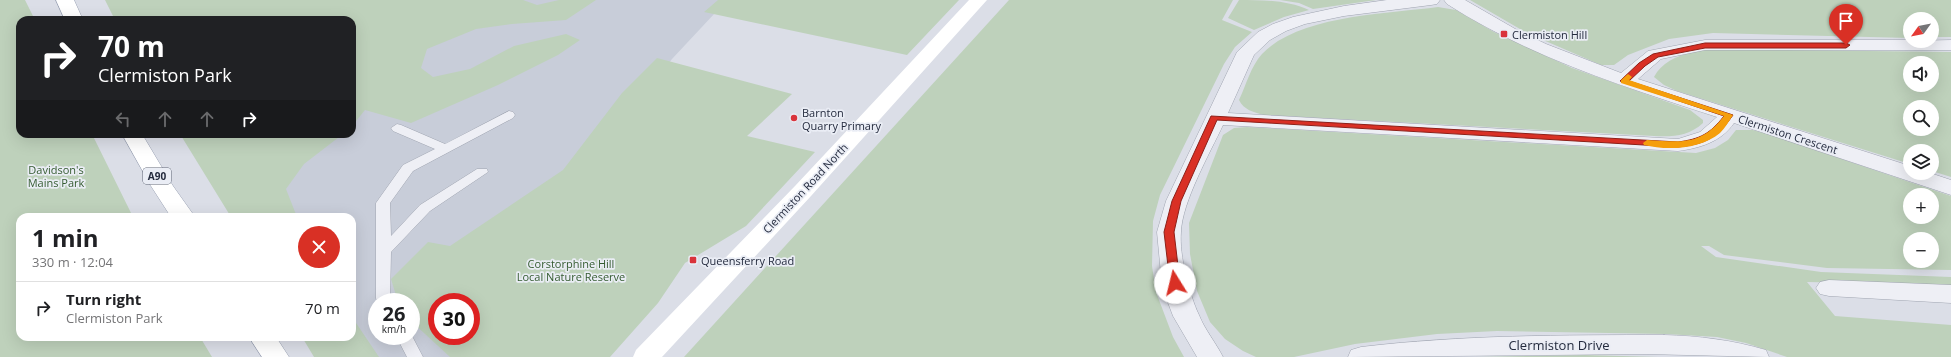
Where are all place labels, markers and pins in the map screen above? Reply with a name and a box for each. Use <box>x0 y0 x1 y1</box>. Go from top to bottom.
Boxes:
pin <box>1829 4 1863 45</box>
place label: Clermiston Hill <box>1512 27 1587 42</box>
marker: Clermiston Hill <box>1499 29 1509 39</box>
place label: Barnton Quarry Primary <box>802 105 881 133</box>
marker: Barnton Quarry Primary <box>789 113 799 123</box>
place label: Queensferry Road <box>701 253 794 268</box>
marker: Queensferry Road <box>688 255 698 265</box>

